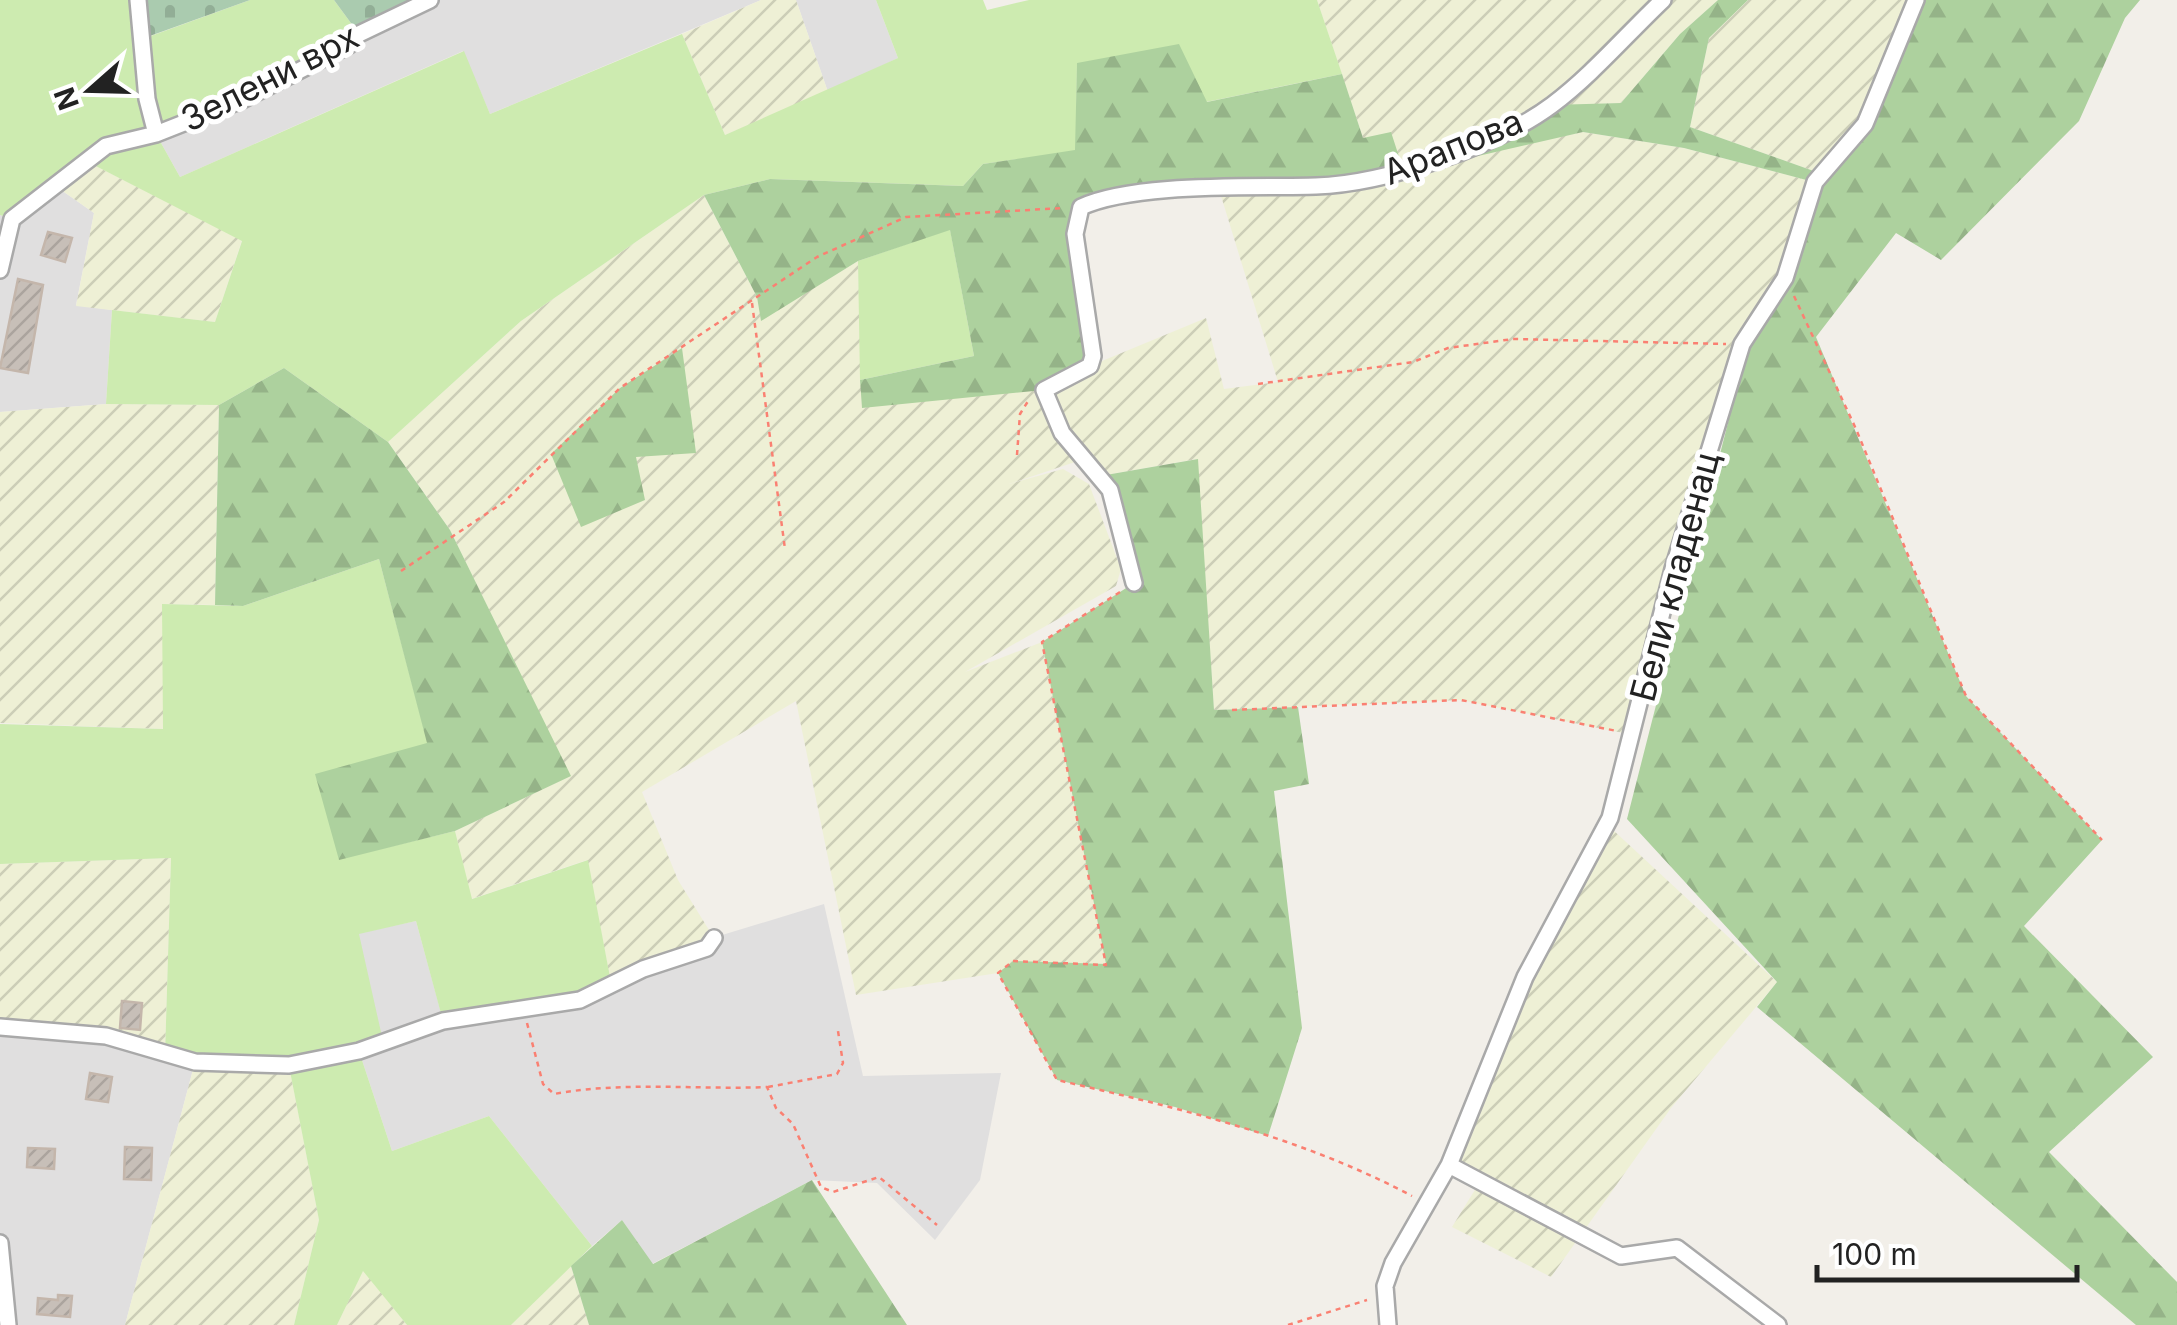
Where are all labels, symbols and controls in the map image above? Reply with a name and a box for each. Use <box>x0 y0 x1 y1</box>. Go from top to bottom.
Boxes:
street label: Зелени врх <box>174 15 365 140</box>
north arrow <box>40 40 140 140</box>
text: N <box>47 83 86 114</box>
street label: Арапова <box>1377 99 1528 193</box>
street label: Бели кладенац <box>1621 448 1727 706</box>
scale bar <box>1817 1220 2077 1282</box>
text: 100 m <box>1832 1236 1917 1272</box>

